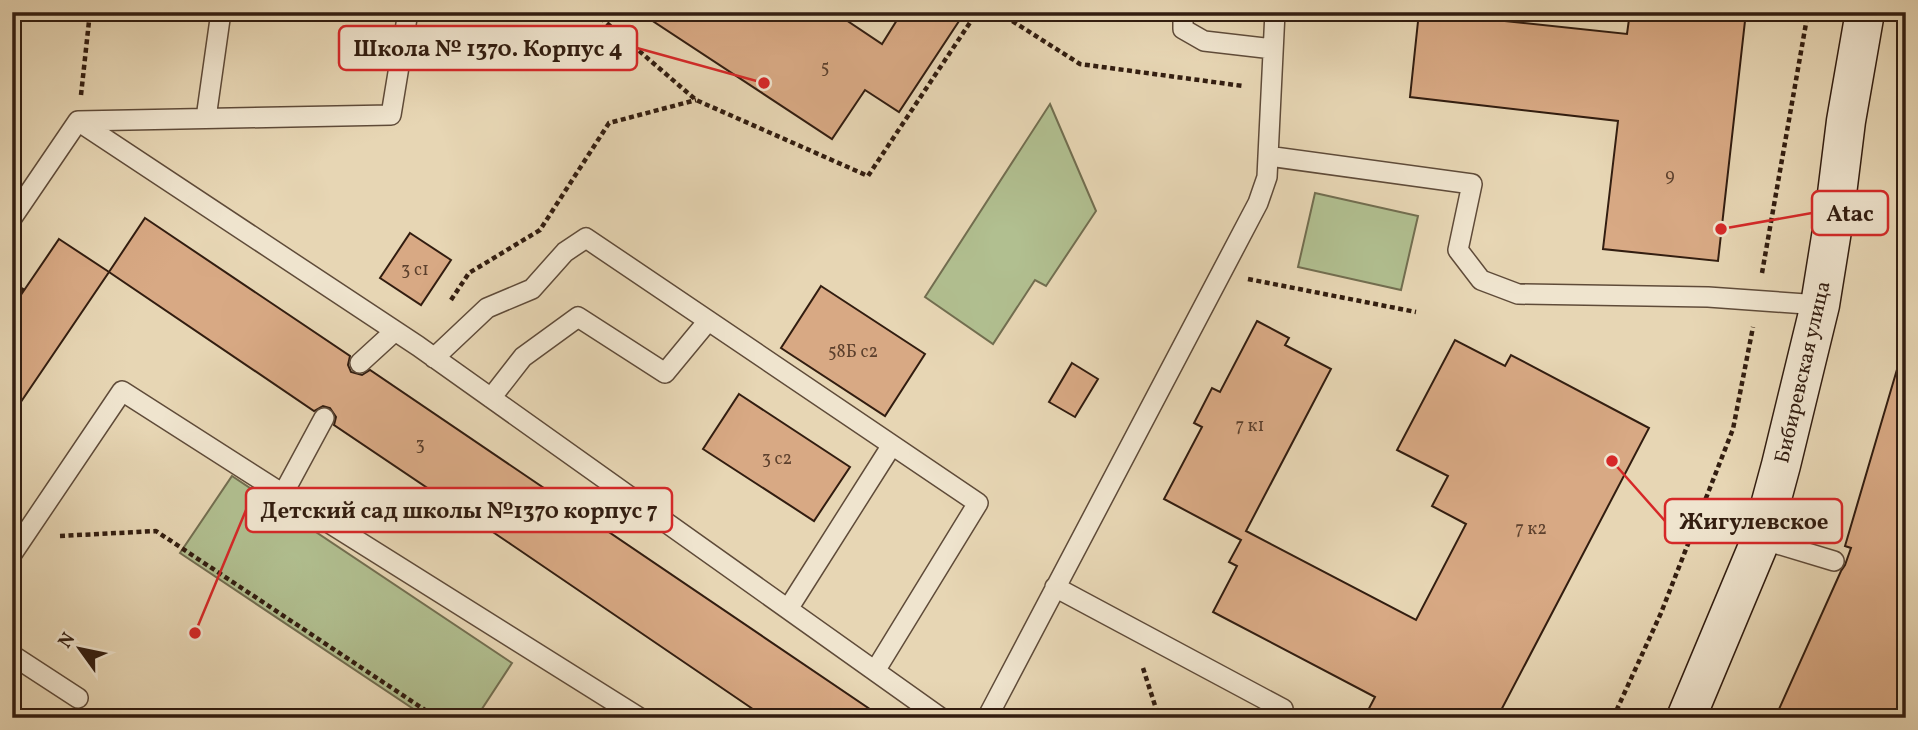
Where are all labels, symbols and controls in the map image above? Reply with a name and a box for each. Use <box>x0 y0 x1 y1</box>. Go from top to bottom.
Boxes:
callout: Школа № 1370. Корпус 4 <box>339 26 637 70</box>
text: Школа № 1370. Корпус 4 <box>353 34 623 66</box>
house number: 5 <box>821 56 829 81</box>
house number: 9 <box>1665 164 1675 189</box>
callout: Atac <box>1812 191 1888 235</box>
text: Atac <box>1826 199 1874 231</box>
house number: 3 с1 <box>401 258 429 283</box>
street label: Бибиревская улица <box>1768 278 1839 466</box>
house number: 58Б с2 <box>828 340 878 365</box>
house number: 7 к1 <box>1236 414 1264 439</box>
house number: 3 <box>415 433 425 458</box>
house number: 3 с2 <box>762 447 792 472</box>
callout: Детский сад школы №1370 корпус 7 <box>246 488 672 532</box>
text: Детский сад школы №1370 корпус 7 <box>260 496 658 528</box>
callout: Жигулевское <box>1665 499 1842 543</box>
text: Жигулевское <box>1679 507 1829 539</box>
house number: 7 к2 <box>1515 517 1547 542</box>
north arrow <box>46 614 116 684</box>
text: N <box>53 628 82 654</box>

